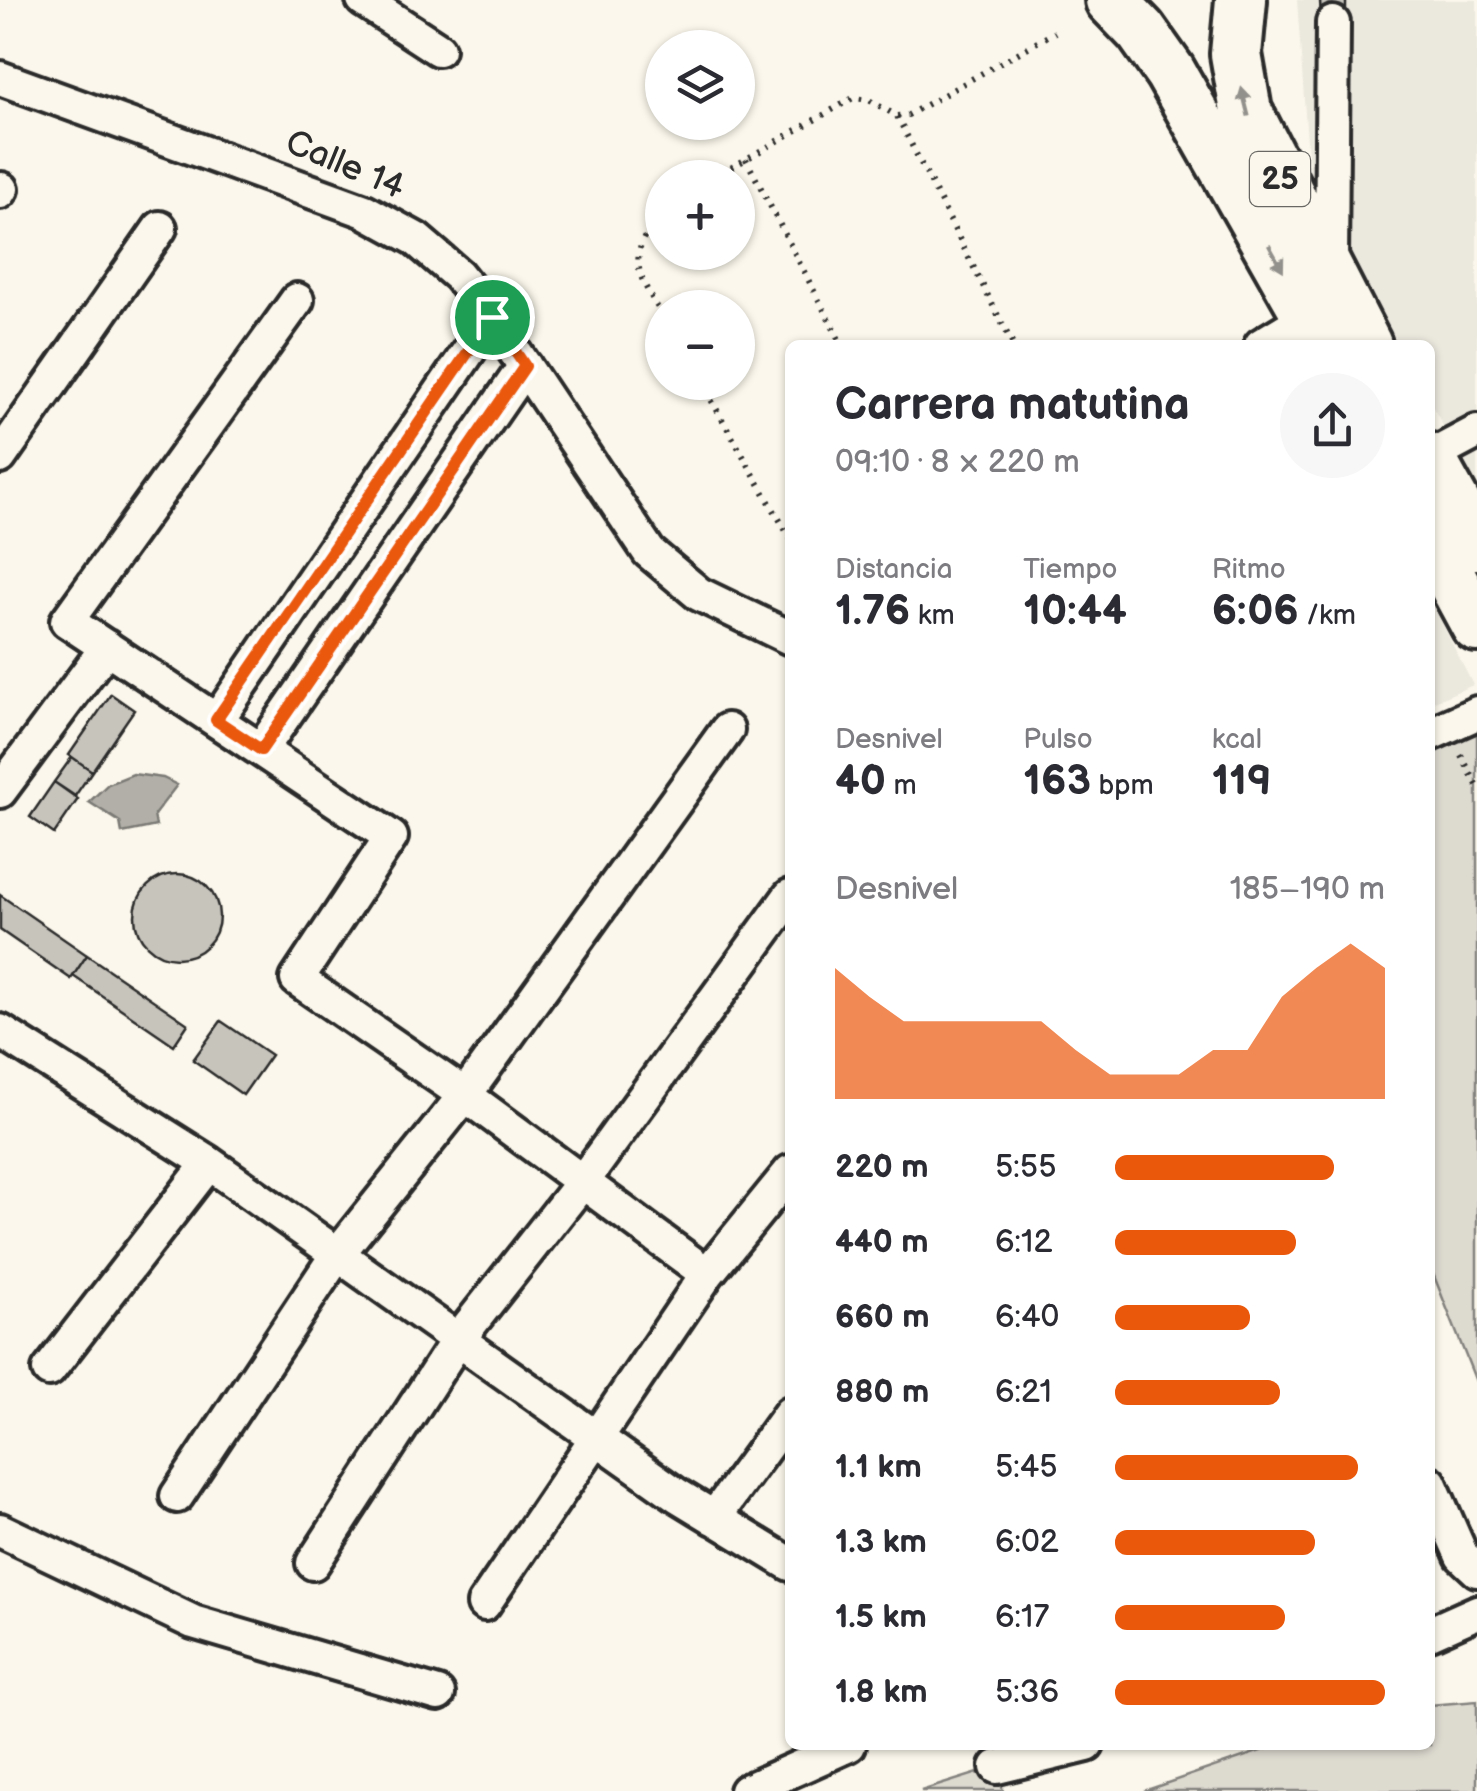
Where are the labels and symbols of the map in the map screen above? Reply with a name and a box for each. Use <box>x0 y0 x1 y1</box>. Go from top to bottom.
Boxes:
one-way arrow <box>1237 86 1253 117</box>
street label: Calle 14 <box>279 121 411 209</box>
road number: 25 <box>1250 152 1310 206</box>
one-way arrow <box>1267 244 1285 272</box>
pin <box>450 275 535 360</box>

